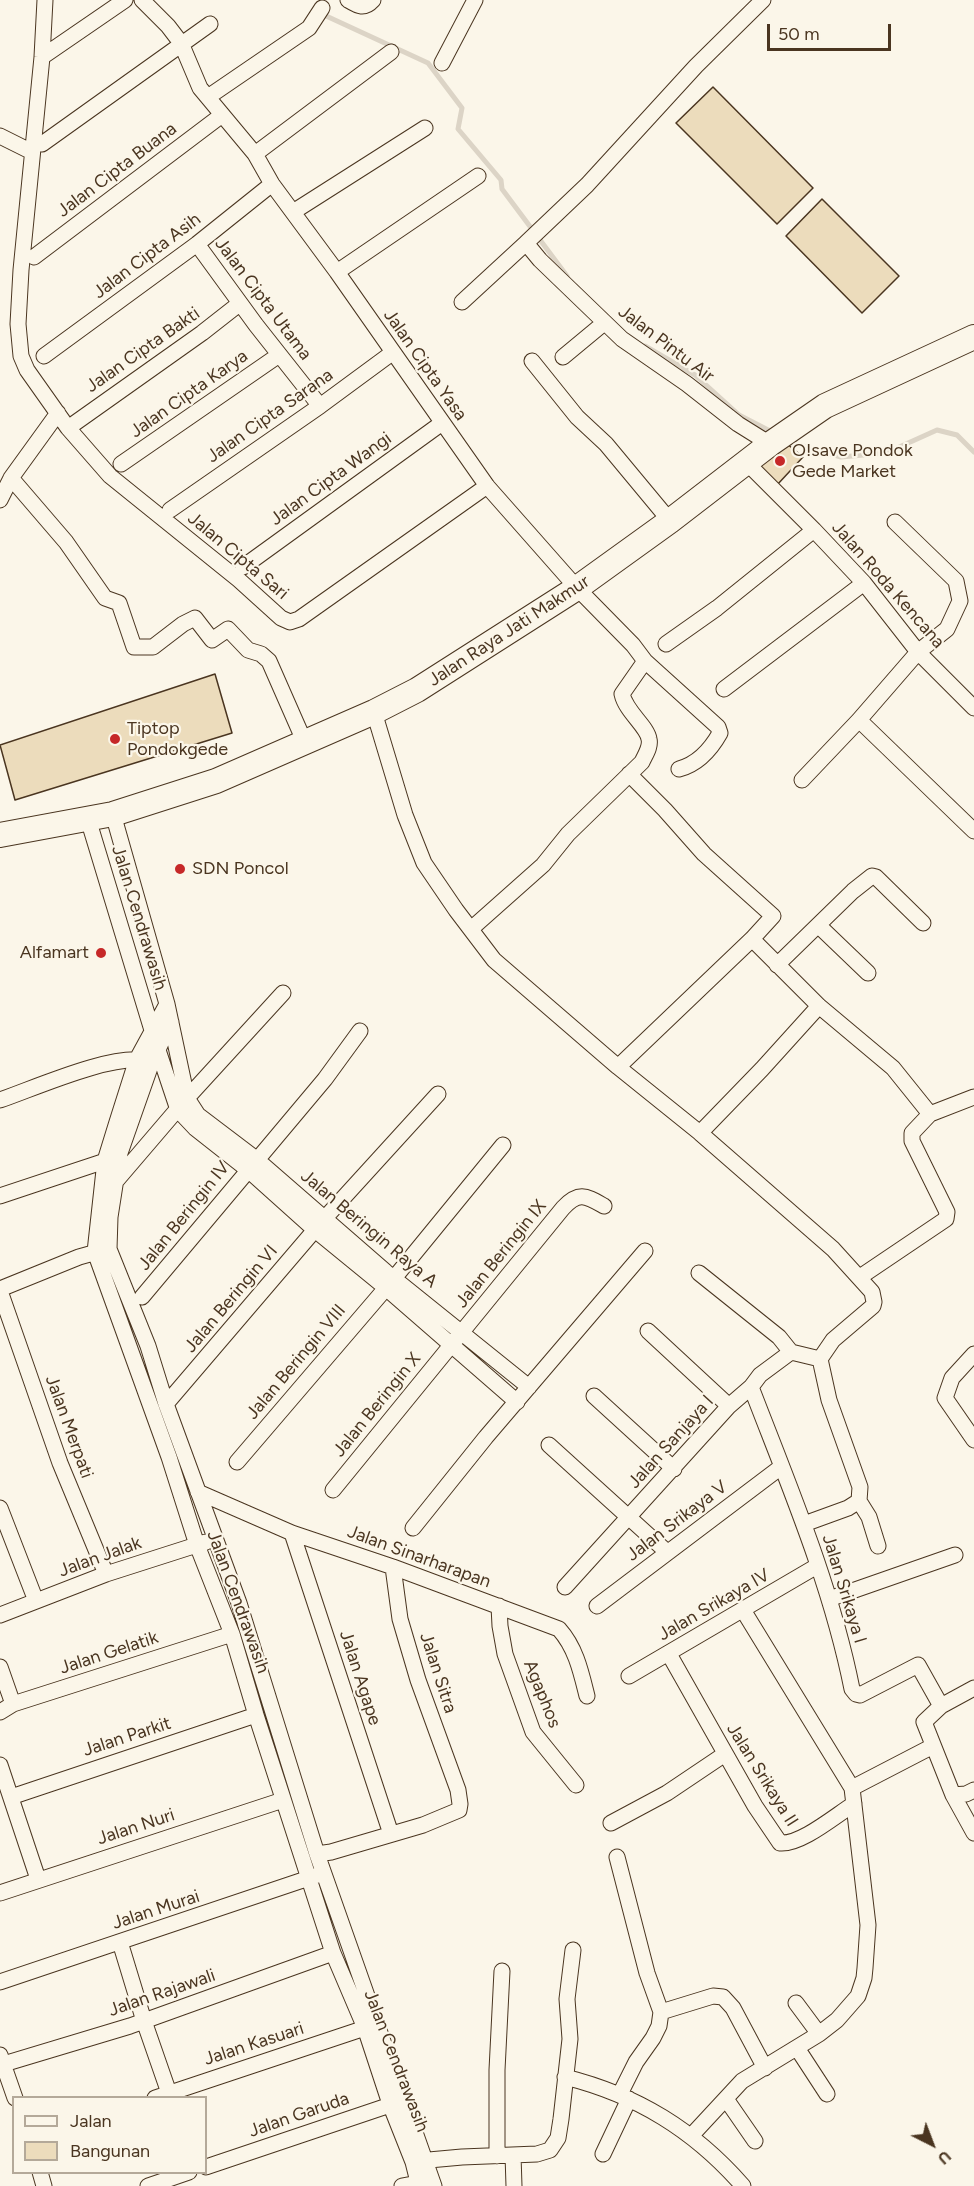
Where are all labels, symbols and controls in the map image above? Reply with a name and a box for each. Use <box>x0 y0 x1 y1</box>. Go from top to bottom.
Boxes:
scale bar <box>770 12 894 50</box>
text: 50 m <box>778 23 820 45</box>
street label: Jalan Cipta Buana <box>53 118 181 222</box>
street label: Jalan Cipta Asih <box>89 209 205 303</box>
street label: Jalan Cipta Utama <box>210 234 316 364</box>
street label: Jalan Pintu Air <box>614 301 718 387</box>
street label: Jalan Cipta Bakti <box>82 303 204 397</box>
street label: Jalan Cipta Yasa <box>379 305 471 425</box>
street label: Jalan Cipta Karya <box>126 345 252 443</box>
street label: Jalan Cipta Sarana <box>203 364 337 468</box>
street label: Jalan Cipta Wangi <box>266 428 396 530</box>
place label: O!save Pondok Gede Market <box>792 440 913 482</box>
marker: O!save Pondok Gede Market <box>773 454 787 468</box>
street label: Jalan Cipta Sari <box>183 508 293 604</box>
street label: Jalan Roda Kencana <box>827 517 949 653</box>
street label: Jalan Raya Jati Makmur <box>424 571 594 691</box>
place label: Tiptop Pondokgede <box>127 718 228 760</box>
marker: Tiptop Pondokgede <box>108 732 122 746</box>
street label: Jalan Cendrawasih <box>107 843 171 993</box>
place label: SDN Poncol <box>192 858 289 880</box>
marker: SDN Poncol <box>173 862 187 876</box>
place label: Alfamart <box>20 942 89 964</box>
marker: Alfamart <box>94 946 108 960</box>
street label: Jalan Beringin IV <box>134 1157 234 1275</box>
street label: Jalan Beringin Raya A <box>296 1166 442 1292</box>
street label: Jalan Beringin IX <box>451 1196 551 1312</box>
street label: Jalan Beringin VI <box>180 1241 282 1357</box>
street label: Jalan Beringin VIII <box>242 1300 350 1424</box>
street label: Jalan Beringin X <box>328 1349 426 1461</box>
street label: Jalan Merpati <box>40 1373 98 1481</box>
street label: Jalan Sanjaya I <box>623 1391 719 1493</box>
street label: Jalan Srikaya V <box>622 1476 732 1566</box>
street label: Jalan Sinarharapan <box>344 1521 494 1593</box>
street label: Jalan Cendrawasih <box>202 1528 274 1676</box>
street label: Jalan Jalak <box>56 1532 144 1582</box>
street label: Jalan Srikaya I <box>817 1532 871 1646</box>
street label: Jalan Srikaya IV <box>654 1564 774 1646</box>
street label: Jalan Gelatik <box>57 1627 161 1679</box>
street label: Jalan Agape <box>335 1628 385 1728</box>
street label: Jalan Sitra <box>415 1630 461 1716</box>
street label: Agaphos <box>519 1657 565 1731</box>
street label: Jalan Parkit <box>80 1713 174 1761</box>
street label: Jalan Srikaya II <box>722 1719 802 1831</box>
street label: Jalan Nuri <box>94 1804 178 1850</box>
street label: Jalan Murai <box>109 1886 203 1934</box>
street label: Jalan Rajawali <box>106 1965 218 2021</box>
street label: Jalan Cendrawasih <box>359 1987 433 2135</box>
street label: Jalan Kasuari <box>201 2018 307 2070</box>
street label: Jalan Garuda <box>246 2088 352 2142</box>
legend <box>12 2096 207 2174</box>
text: Jalan <box>70 2110 112 2132</box>
north arrow <box>902 2114 962 2174</box>
text: Bangunan <box>70 2140 150 2162</box>
text: U <box>934 2147 955 2169</box>

